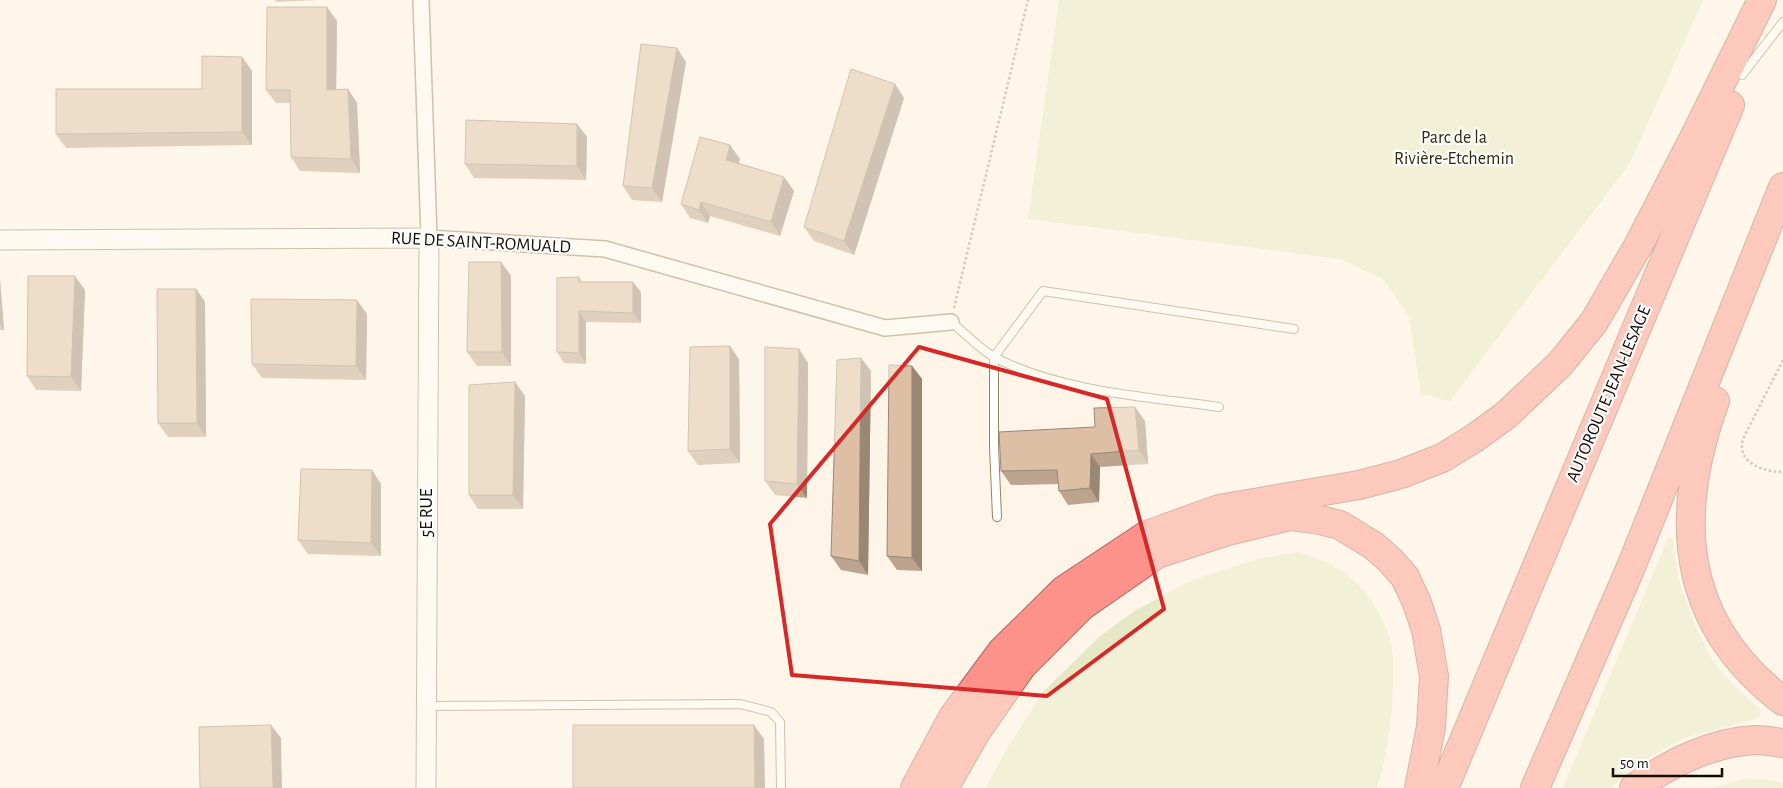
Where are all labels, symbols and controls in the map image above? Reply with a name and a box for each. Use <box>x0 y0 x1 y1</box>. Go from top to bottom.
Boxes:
park label: Parc de la Rivière-Etchemin <box>1394 129 1514 168</box>
street label: RUE DE SAINT-ROMUALD <box>391 229 571 257</box>
street label: AUTOROUTE JEAN-LESAGE <box>1564 303 1654 485</box>
street label: 5E RUE <box>418 488 436 537</box>
scale bar <box>1613 746 1722 778</box>
text: 50 m <box>1620 756 1649 771</box>

